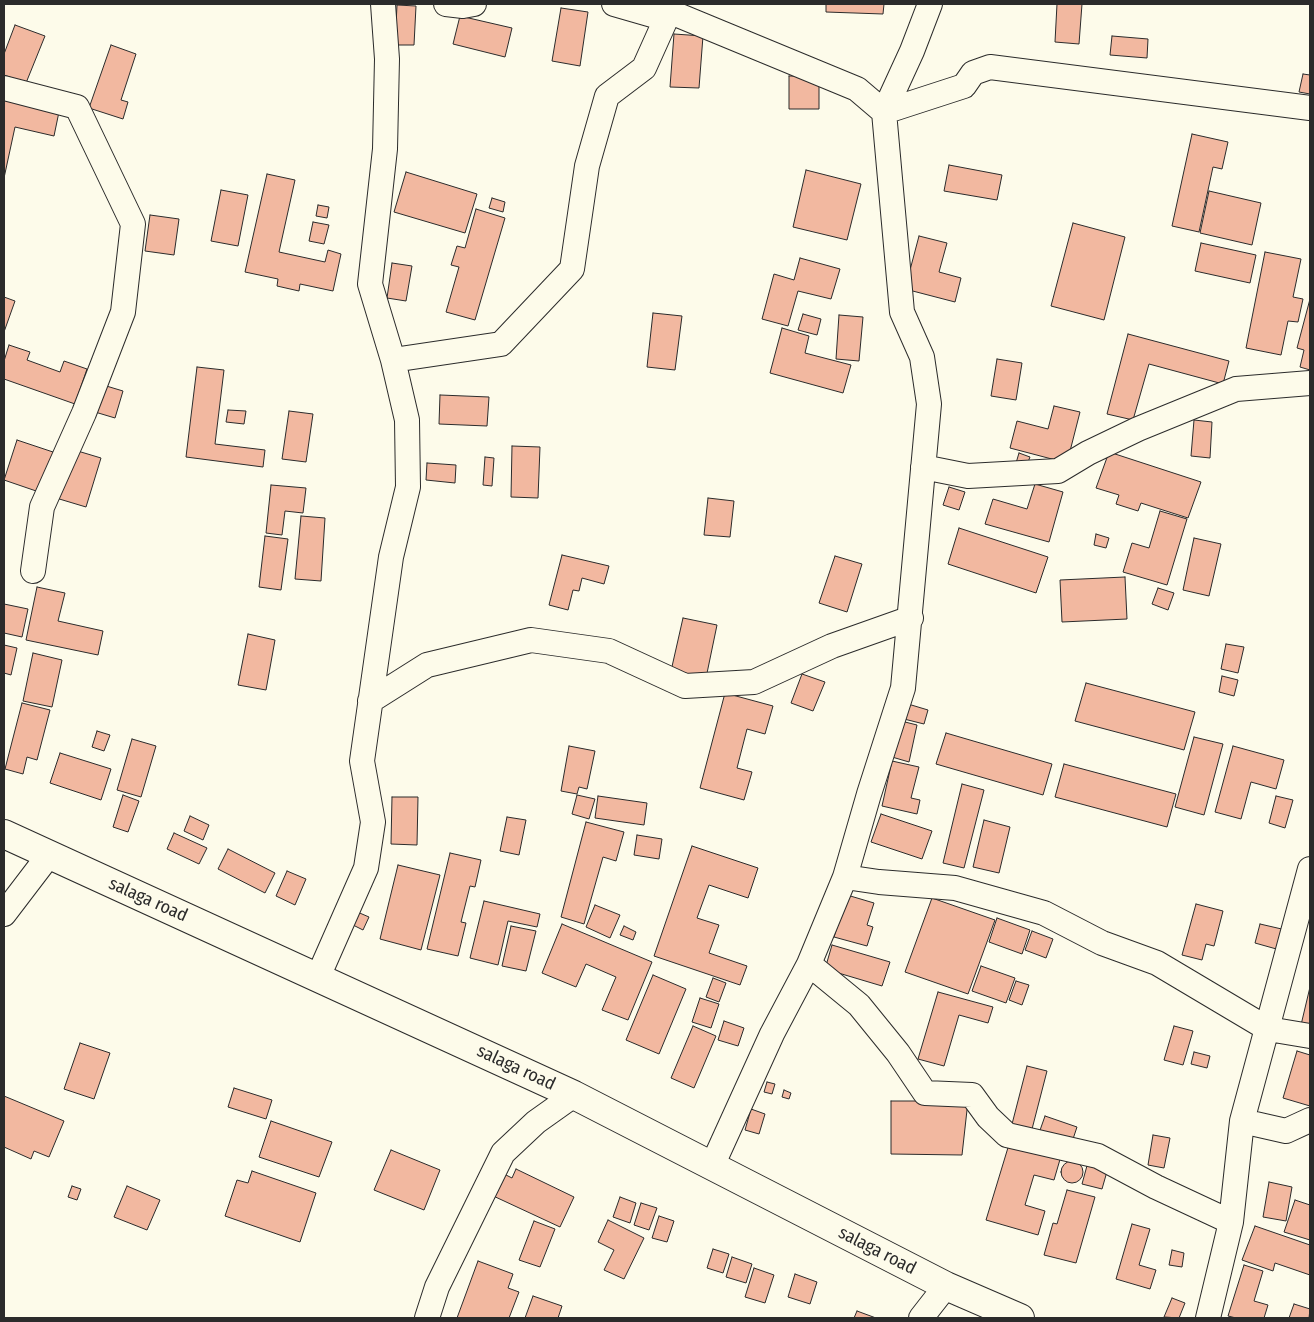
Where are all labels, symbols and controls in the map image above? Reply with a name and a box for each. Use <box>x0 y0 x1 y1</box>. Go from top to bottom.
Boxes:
street label: salaga road <box>105 873 191 927</box>
street label: salaga road <box>473 1040 559 1096</box>
street label: salaga road <box>835 1222 919 1280</box>

